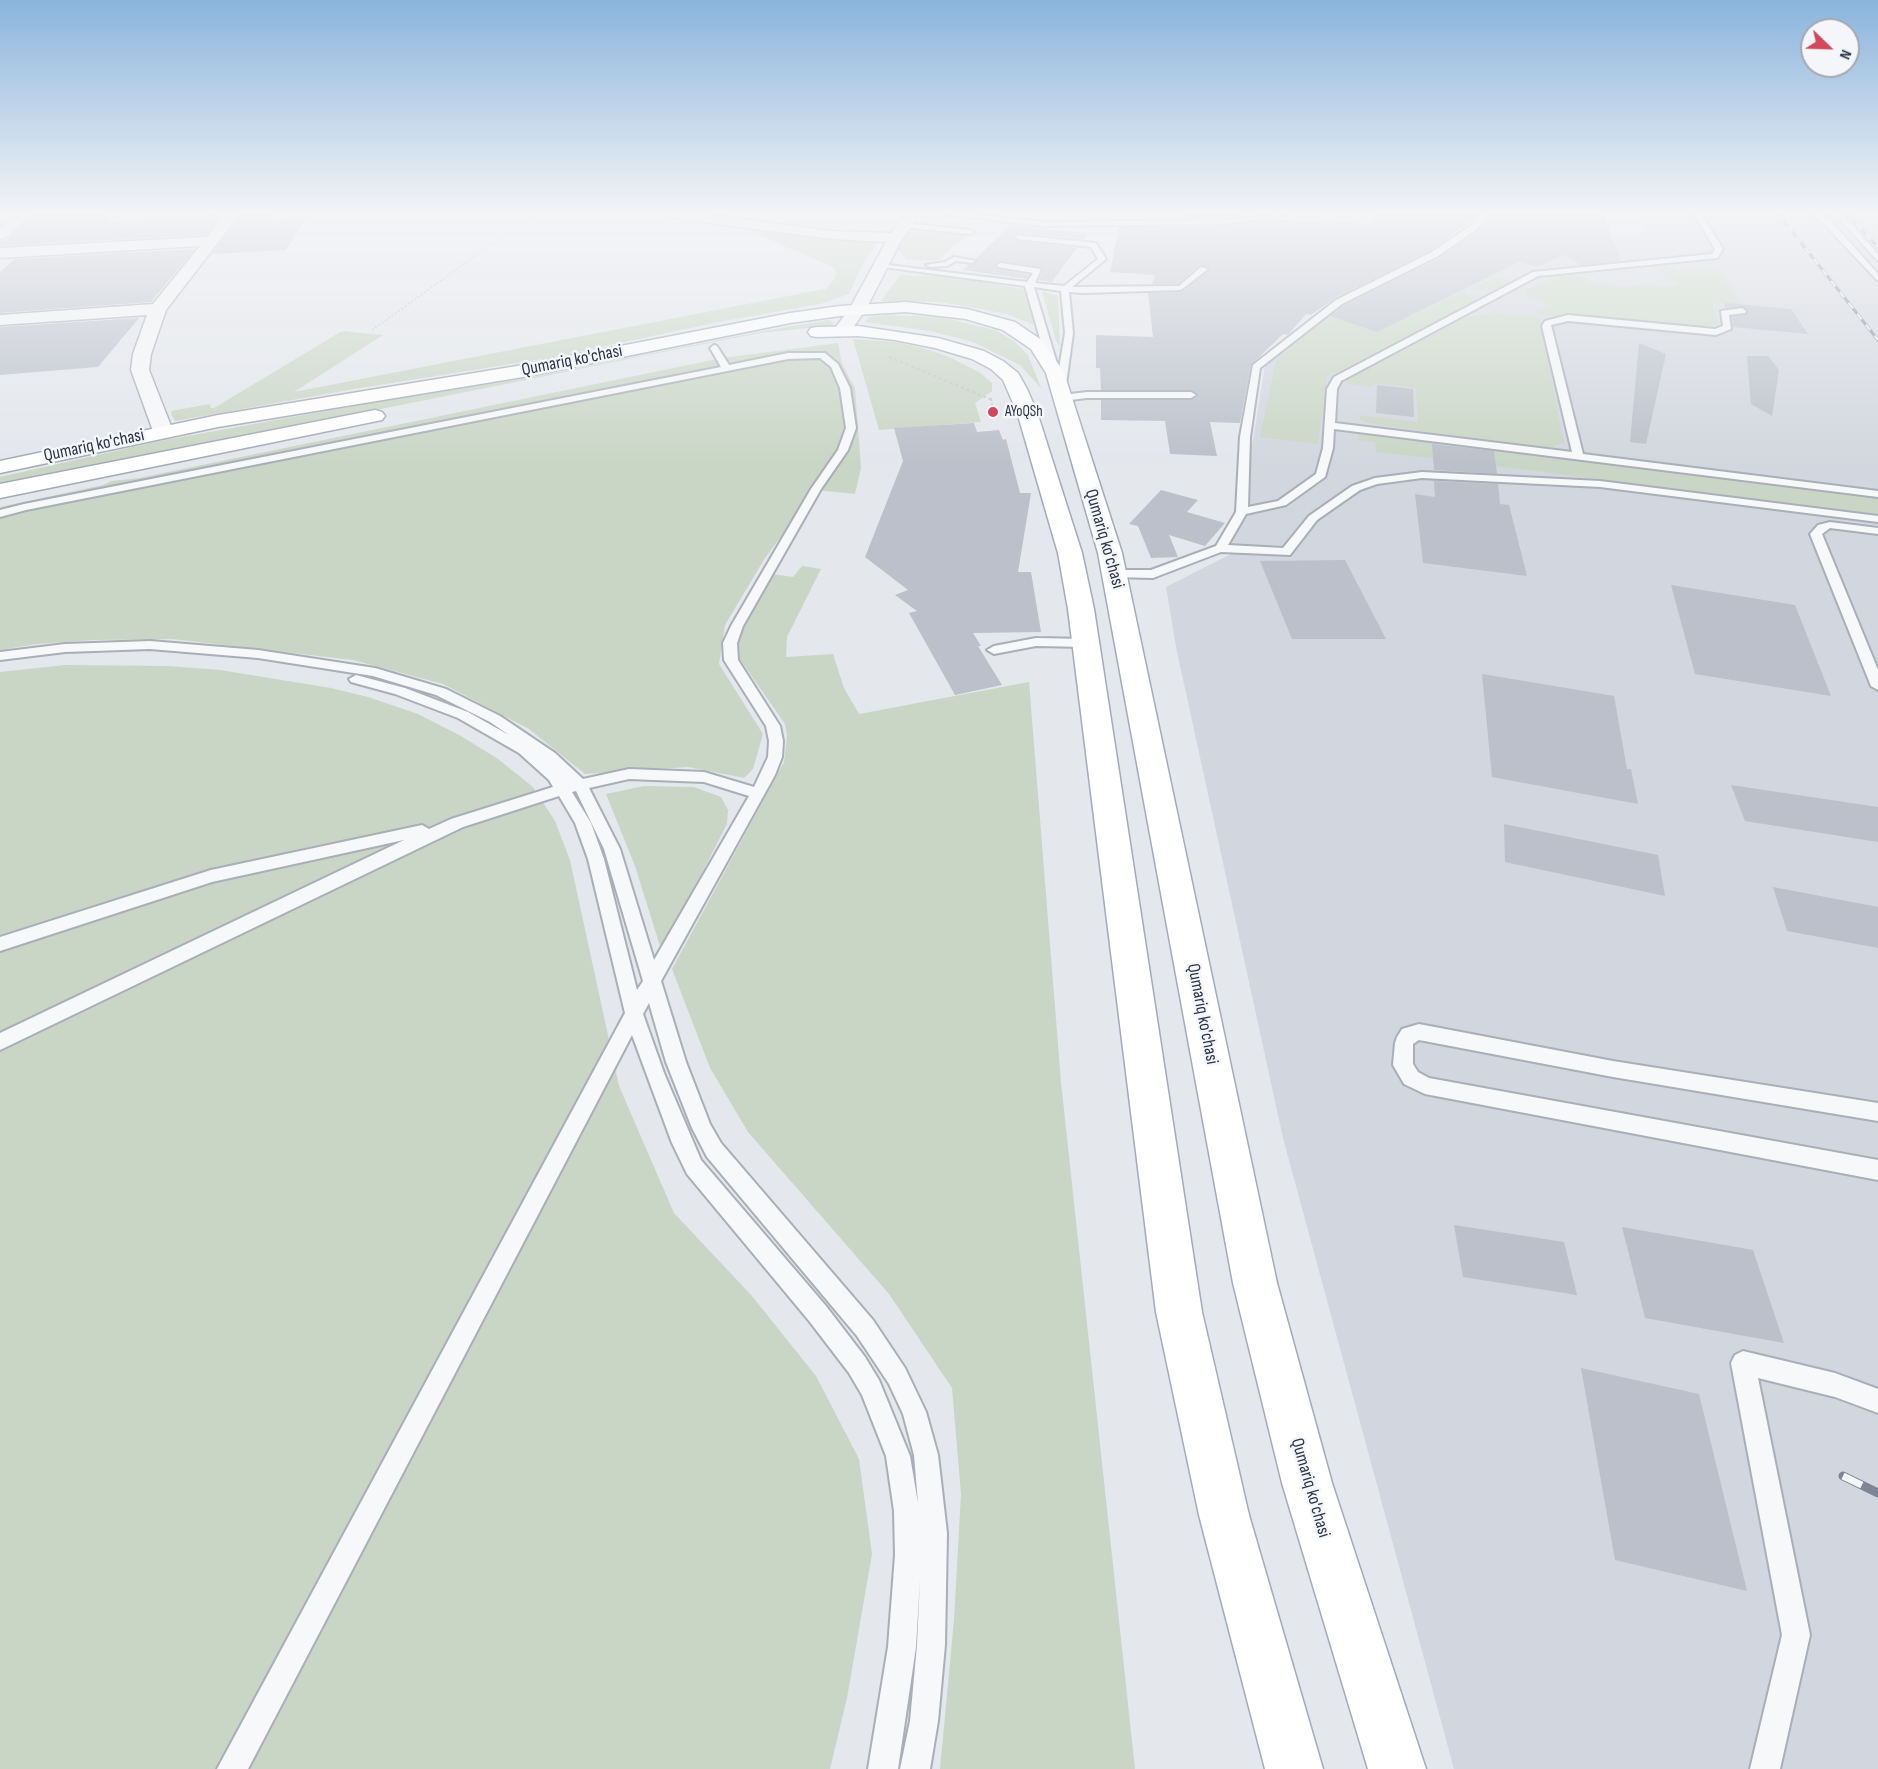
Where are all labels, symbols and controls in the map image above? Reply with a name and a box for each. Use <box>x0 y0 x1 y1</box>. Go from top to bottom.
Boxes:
north arrow <box>1800 18 1860 78</box>
text: N <box>1835 47 1856 62</box>
street label: Qumariq ko'chasi <box>520 341 624 381</box>
place label: AYoQSh <box>1005 403 1043 421</box>
marker: AYoQSh <box>986 405 1000 419</box>
street label: Qumariq ko'chasi <box>42 425 146 467</box>
street label: Qumariq ko'chasi <box>1080 487 1128 591</box>
street label: Qumariq ko'chasi <box>1182 962 1222 1066</box>
street label: Qumariq ko'chasi <box>1286 1436 1334 1540</box>

